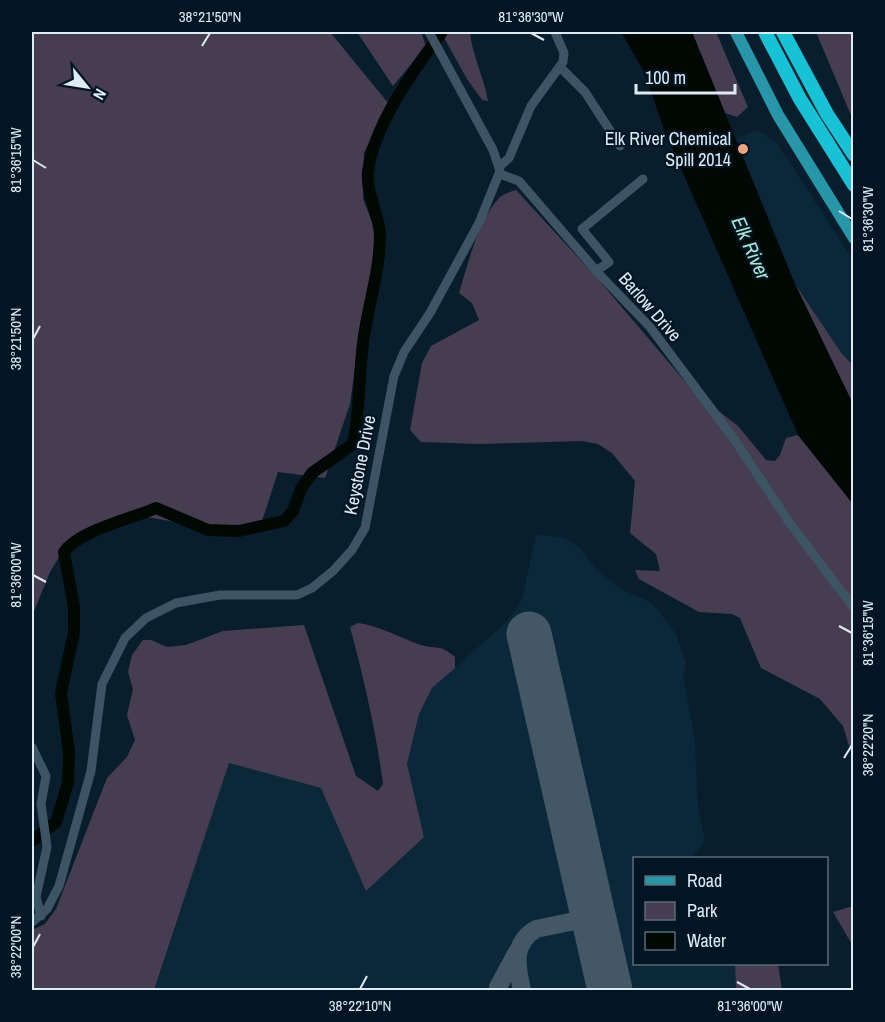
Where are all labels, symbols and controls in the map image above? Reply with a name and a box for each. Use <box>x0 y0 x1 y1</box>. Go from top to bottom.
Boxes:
text: 38°21'50"N <box>179 6 241 27</box>
text: 81°36'30"W <box>498 6 564 27</box>
north arrow <box>57 57 117 117</box>
scale bar <box>636 57 735 95</box>
text: 100 m <box>645 65 686 90</box>
text: N <box>88 85 112 104</box>
place label: Elk River Chemical Spill 2014 <box>605 126 731 172</box>
text: 81°36'15"W <box>5 127 26 193</box>
marker: Elk River Chemical Spill 2014 <box>736 142 750 156</box>
text: 81°36'30"W <box>857 186 878 252</box>
water label: Elk River <box>726 212 778 284</box>
street label: Barlow Drive <box>613 267 688 347</box>
text: 38°21'50"N <box>5 308 26 370</box>
street label: Keystone Drive <box>338 413 381 517</box>
text: 81°36'00"W <box>5 542 26 608</box>
text: 81°36'15"W <box>857 600 878 666</box>
text: 38°22'20"N <box>857 714 878 776</box>
legend <box>633 857 828 965</box>
text: Road <box>687 868 722 893</box>
text: Park <box>687 898 718 923</box>
text: 38°22'00"N <box>5 916 26 978</box>
text: Water <box>687 928 726 953</box>
text: 38°22'10"N <box>329 995 391 1016</box>
text: 81°36'00"W <box>717 995 783 1016</box>

